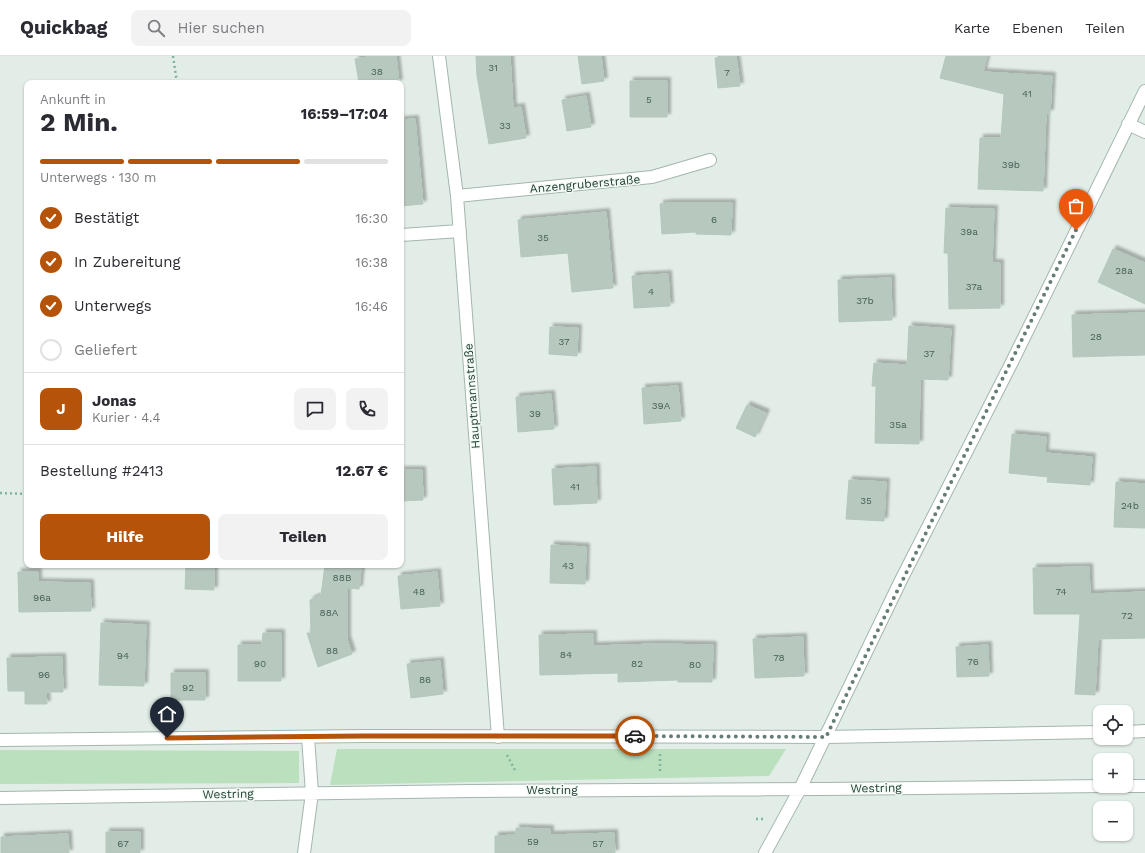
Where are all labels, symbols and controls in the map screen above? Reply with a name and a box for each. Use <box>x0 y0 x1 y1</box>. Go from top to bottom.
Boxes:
search box <box>131 10 411 46</box>
text: Quickbag <box>20 16 107 39</box>
icon: search <box>145 17 167 39</box>
text: Hier suchen <box>177 19 265 37</box>
text: Karte <box>954 20 990 36</box>
text: Ebenen <box>1012 20 1063 36</box>
text: Teilen <box>1085 20 1125 36</box>
house number: 31 <box>488 62 498 73</box>
house number: 38 <box>371 66 383 77</box>
house number: 7 <box>724 67 730 78</box>
house number: 41 <box>1022 88 1032 99</box>
text: Ankunft in <box>40 92 106 107</box>
house number: 5 <box>646 94 652 105</box>
text: 16:59–17:04 <box>301 105 388 123</box>
text: 2 Min. <box>40 107 118 137</box>
house number: 33 <box>499 120 511 131</box>
house number: 39b <box>1002 159 1020 170</box>
text: Unterwegs · 130 m <box>40 170 156 185</box>
street label: Anzengruberstraße <box>529 172 641 196</box>
pin <box>1059 189 1093 230</box>
icon: bag <box>1065 195 1087 217</box>
icon: check <box>40 207 62 229</box>
text: Bestätigt <box>74 209 139 227</box>
text: 16:30 <box>356 211 388 226</box>
house number: 6 <box>711 214 717 225</box>
house number: 39a <box>960 226 978 237</box>
house number: 35 <box>537 232 549 243</box>
icon: check <box>40 251 62 273</box>
text: In Zubereitung <box>74 253 181 271</box>
text: 16:38 <box>356 255 388 270</box>
house number: 28a <box>1115 265 1133 276</box>
house number: 37a <box>966 281 983 292</box>
house number: 4 <box>648 286 654 297</box>
icon: check <box>40 295 62 317</box>
house number: 37b <box>856 295 874 306</box>
text: Unterwegs <box>74 297 152 315</box>
text: 16:46 <box>355 299 388 314</box>
house number: 28 <box>1090 331 1102 342</box>
house number: 37 <box>558 336 570 347</box>
text: Geliefert <box>74 341 137 359</box>
street label: Hauptmannstraße <box>461 343 483 449</box>
house number: 37 <box>923 348 935 359</box>
button: chat <box>294 388 336 430</box>
button: phone <box>346 388 388 430</box>
text: Jonas <box>92 392 136 410</box>
text: J <box>56 400 66 418</box>
house number: 39A <box>652 400 671 411</box>
house number: 39 <box>529 408 541 419</box>
text: Kurier · 4.4 <box>92 410 160 425</box>
house number: 35a <box>889 419 907 430</box>
text: Bestellung #2413 <box>40 462 164 480</box>
text: 12.67 € <box>336 462 388 480</box>
house number: 41 <box>570 481 580 492</box>
house number: 35 <box>860 495 872 506</box>
house number: 24b <box>1121 500 1139 511</box>
button: Hilfe <box>40 514 210 560</box>
button: Teilen <box>218 514 388 560</box>
house number: 43 <box>562 560 574 571</box>
house number: 88B <box>333 572 351 583</box>
house number: 48 <box>413 586 425 597</box>
house number: 74 <box>1055 586 1067 597</box>
house number: 96a <box>33 592 51 603</box>
house number: 88A <box>320 607 339 618</box>
house number: 72 <box>1121 610 1133 621</box>
house number: 88 <box>326 645 338 656</box>
house number: 84 <box>560 649 572 660</box>
house number: 94 <box>117 650 129 661</box>
house number: 78 <box>773 652 785 663</box>
house number: 76 <box>967 656 979 667</box>
house number: 90 <box>254 658 266 669</box>
house number: 82 <box>631 658 643 669</box>
house number: 80 <box>689 659 701 670</box>
house number: 96 <box>38 669 50 680</box>
house number: 86 <box>419 674 431 685</box>
house number: 92 <box>182 682 194 693</box>
pin <box>150 697 184 738</box>
icon: home <box>156 703 178 725</box>
map controls <box>1093 705 1133 841</box>
button: locate <box>1093 705 1133 745</box>
courier <box>615 716 655 756</box>
icon: car <box>624 725 646 747</box>
button: + <box>1093 753 1133 793</box>
street label: Westring <box>850 781 902 795</box>
street label: Westring <box>526 783 578 797</box>
street label: Westring <box>202 787 254 801</box>
button: − <box>1093 801 1133 841</box>
house number: 59 <box>527 836 539 847</box>
house number: 67 <box>117 838 129 849</box>
house number: 57 <box>592 838 604 849</box>

